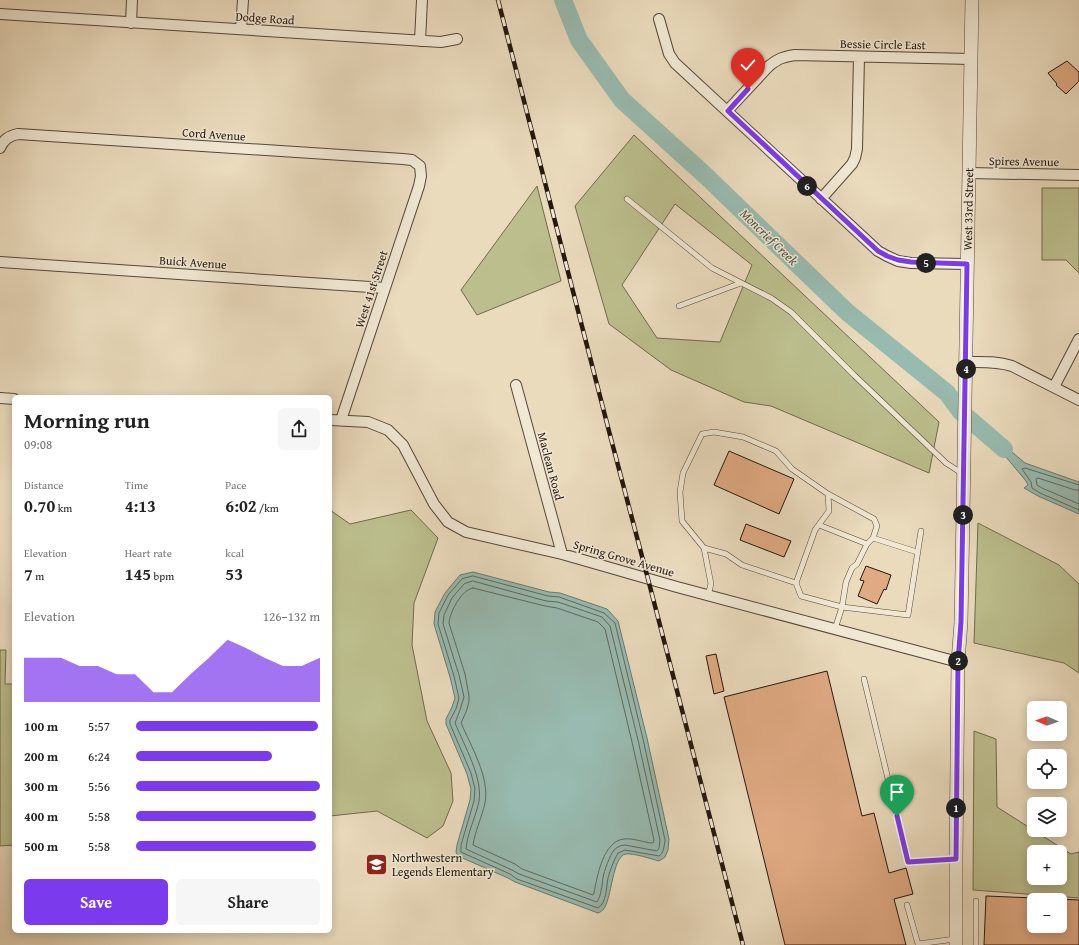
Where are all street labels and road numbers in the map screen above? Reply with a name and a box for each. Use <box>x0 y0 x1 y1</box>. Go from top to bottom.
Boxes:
street label: Dodge Road <box>235 7 296 29</box>
street label: Bessie Circle East <box>840 35 927 53</box>
street label: Cord Avenue <box>182 123 247 145</box>
street label: Spires Avenue <box>989 152 1060 170</box>
street label: West 33rd Street <box>959 167 977 251</box>
street label: West 41st Street <box>350 247 392 330</box>
street label: Buick Avenue <box>159 251 228 273</box>
street label: Maclean Road <box>534 430 568 502</box>
street label: Spring Grove Avenue <box>571 535 677 581</box>

